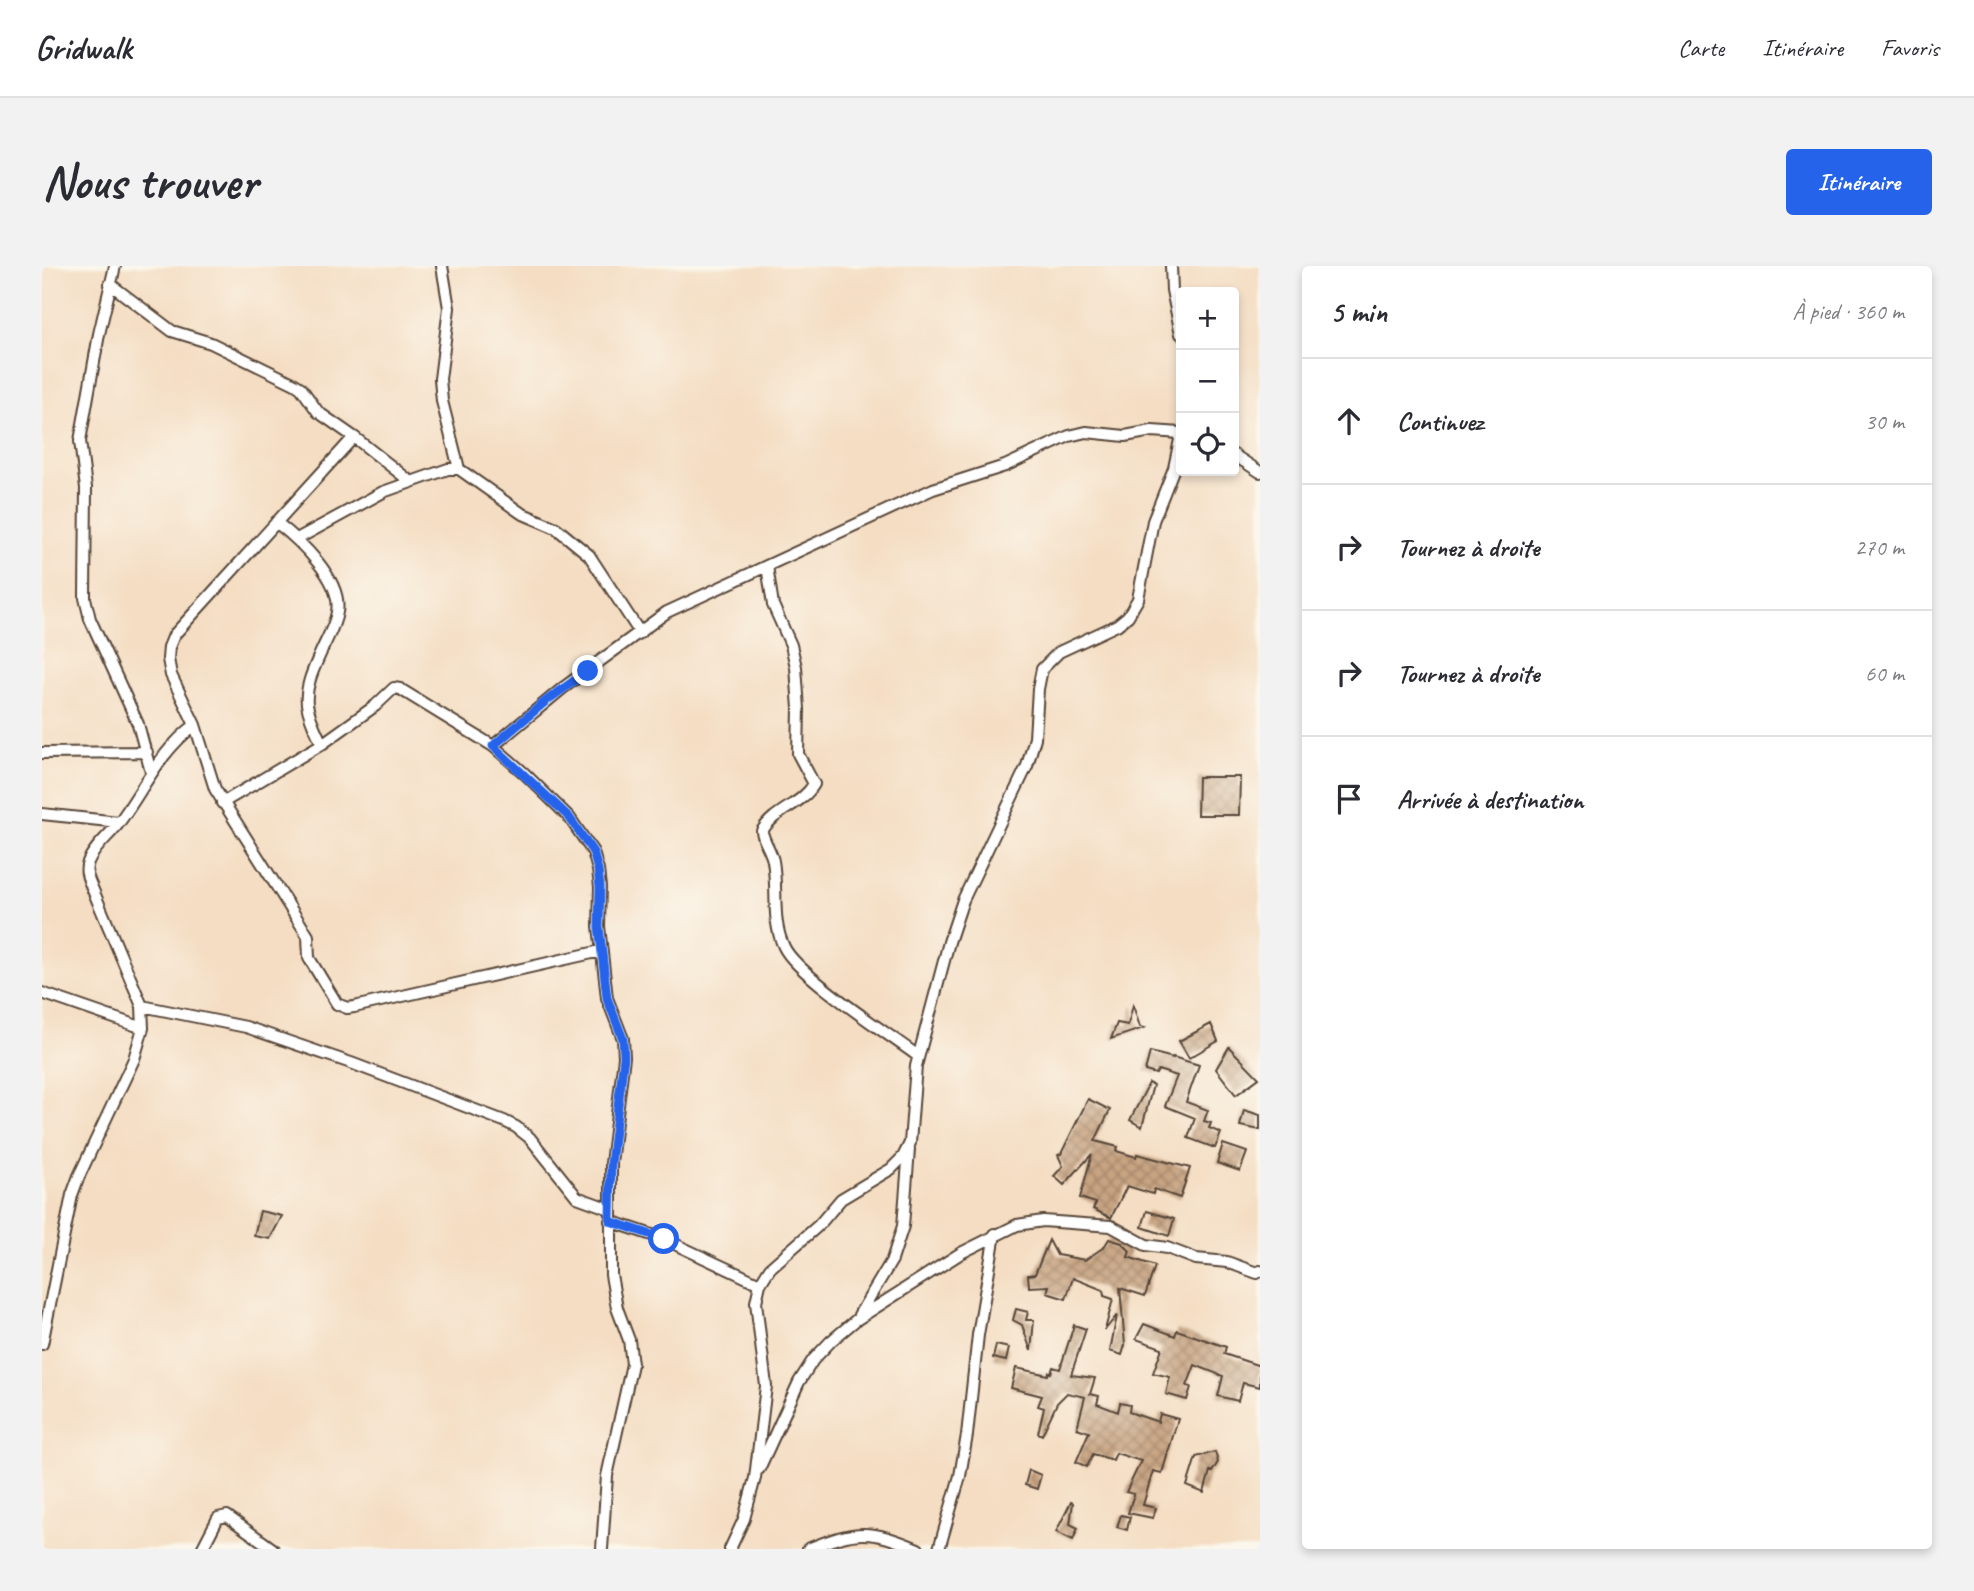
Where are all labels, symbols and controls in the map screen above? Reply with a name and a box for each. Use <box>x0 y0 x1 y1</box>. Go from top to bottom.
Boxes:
text: Gridwalk <box>35 27 132 69</box>
text: Carte <box>1678 33 1724 63</box>
text: Itinéraire <box>1762 33 1843 63</box>
text: Favoris <box>1881 33 1939 63</box>
button: Itinéraire <box>1786 149 1932 215</box>
text: Nous trouver <box>42 151 257 213</box>
map controls <box>1176 287 1239 476</box>
button: + <box>1176 287 1239 350</box>
text: 5 min <box>1330 293 1387 331</box>
text: À pied · 360 m <box>1792 297 1904 326</box>
button: − <box>1176 350 1239 413</box>
icon: ahead <box>1330 402 1368 440</box>
text: Continuez <box>1397 405 1483 438</box>
text: 30 m <box>1865 407 1904 436</box>
button: locate <box>1176 413 1239 476</box>
icon: right <box>1330 528 1368 566</box>
text: Tournez à droite <box>1397 531 1539 564</box>
text: 270 m <box>1855 533 1904 562</box>
icon: right <box>1330 654 1368 692</box>
route end <box>572 655 603 686</box>
text: Tournez à droite <box>1397 657 1539 690</box>
text: 60 m <box>1865 659 1904 688</box>
icon: arrive <box>1330 780 1368 818</box>
text: Arrivée à destination <box>1397 783 1583 816</box>
route start <box>648 1223 679 1254</box>

